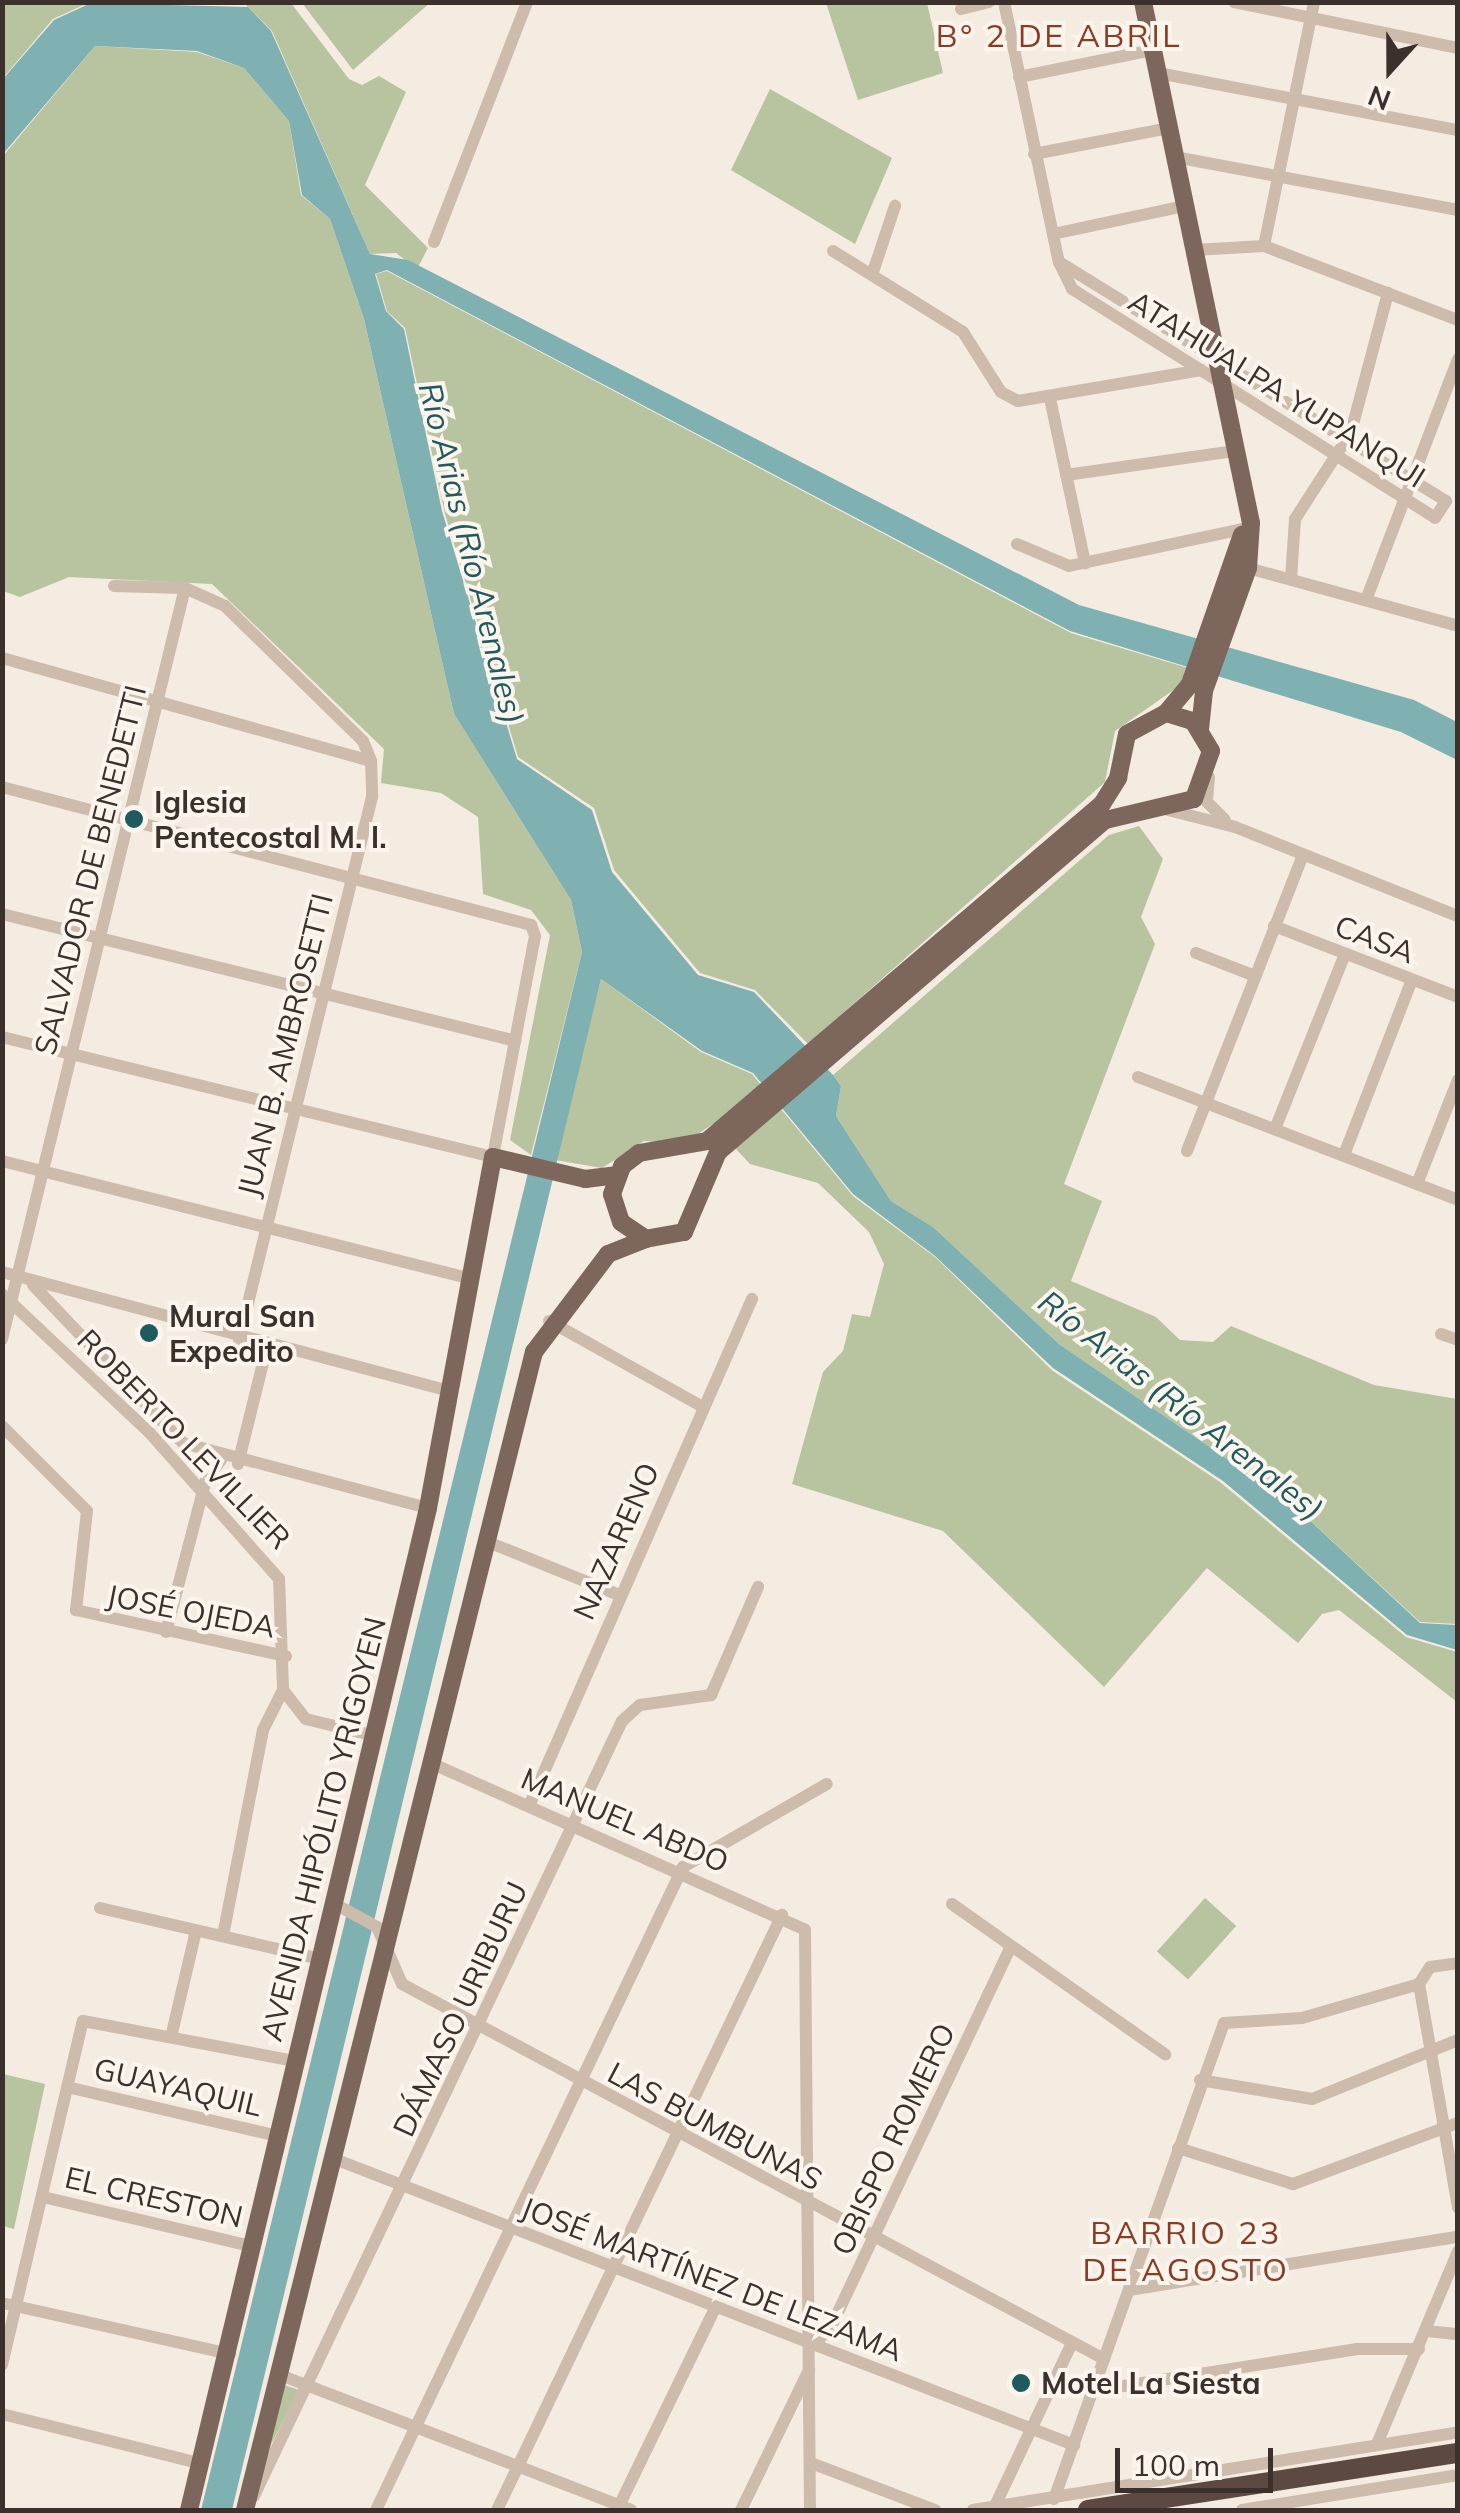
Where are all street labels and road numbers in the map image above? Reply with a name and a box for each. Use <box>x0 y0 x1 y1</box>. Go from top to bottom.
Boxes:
street label: ATAHUALPA YUPANQUI <box>1122 283 1432 495</box>
street label: SALVADOR DE BENEDETTI <box>27 681 153 1059</box>
street label: JUAN B. AMBROSETTI <box>230 890 340 1200</box>
street label: CASA <box>1330 907 1420 971</box>
street label: ROBERTO LEVILLIER <box>70 1322 298 1556</box>
street label: NAZARENO <box>565 1457 667 1625</box>
street label: JOSÉ OJEDA <box>104 1577 278 1645</box>
street label: AVENIDA HIPÓLITO YRIGOYEN <box>253 1613 393 2045</box>
street label: MANUEL ABDO <box>516 1760 734 1880</box>
street label: DÁMASO URIBURU <box>385 1876 535 2142</box>
street label: OBISPO ROMERO <box>824 2018 962 2260</box>
street label: GUAYAQUIL <box>91 2050 265 2124</box>
street label: LAS BUMBUNAS <box>602 2054 828 2198</box>
street label: EL CRESTON <box>62 2159 246 2235</box>
street label: JOSÉ MARTÍNEZ DE LEZAMA <box>516 2189 908 2369</box>

